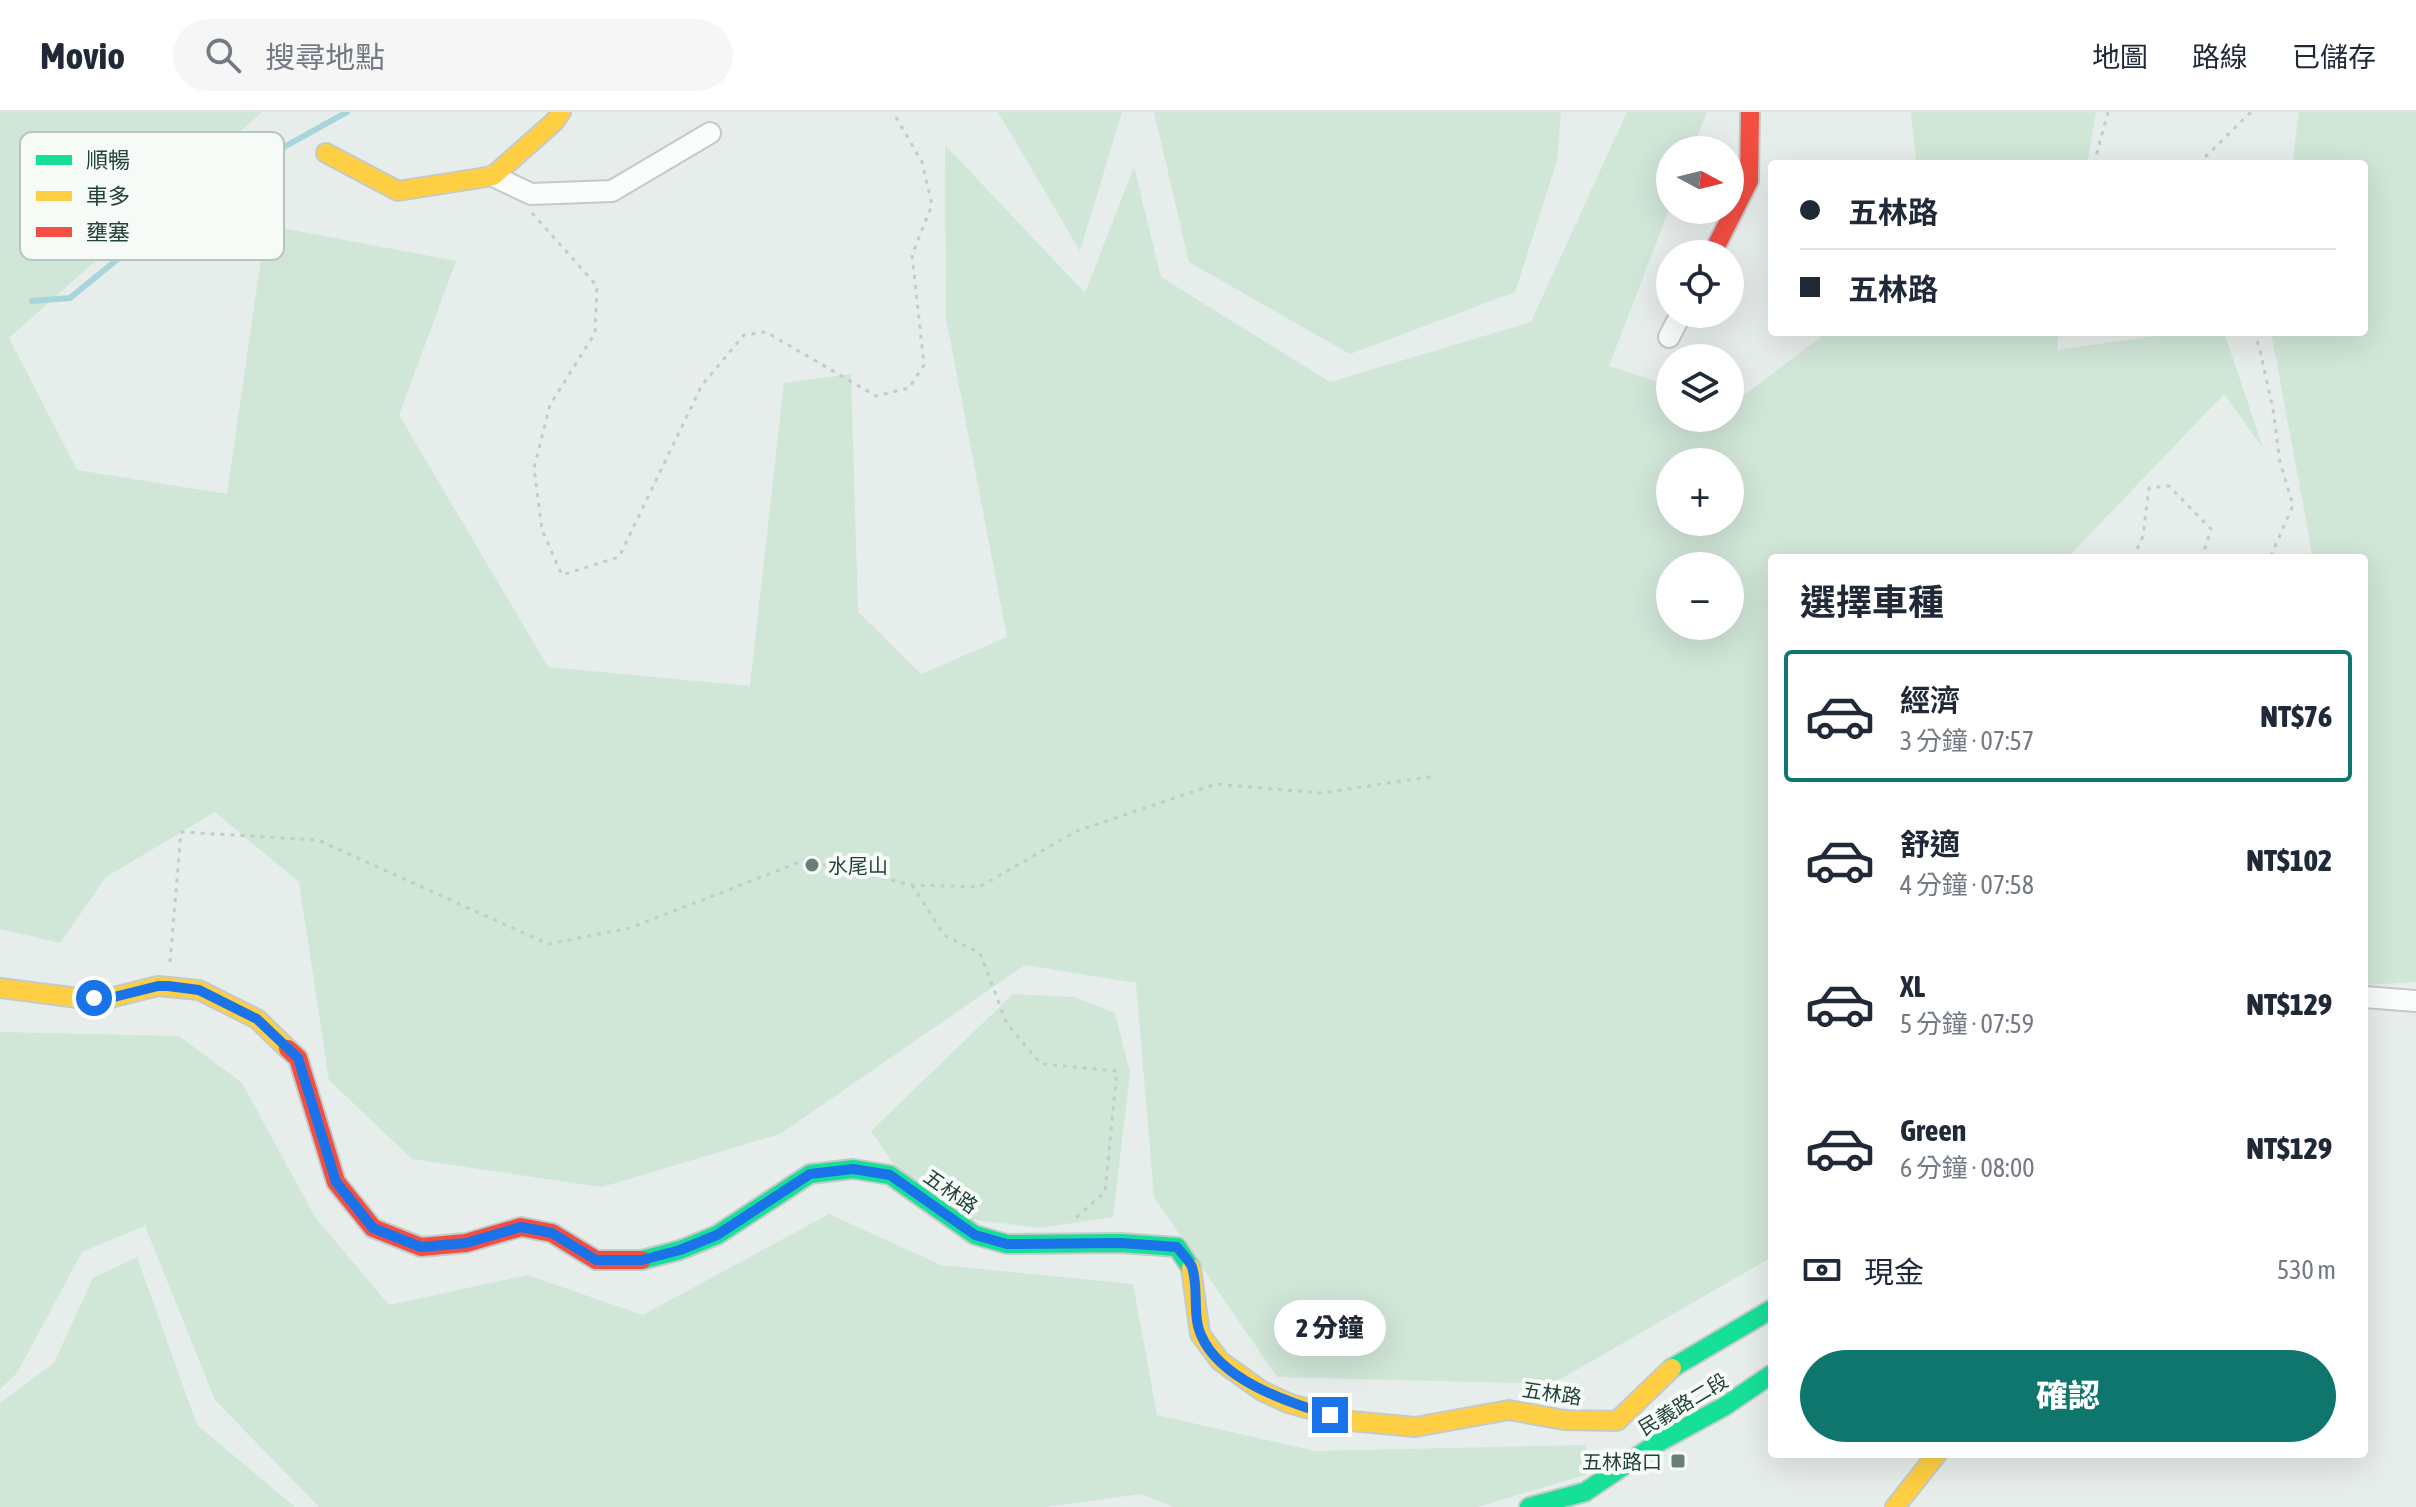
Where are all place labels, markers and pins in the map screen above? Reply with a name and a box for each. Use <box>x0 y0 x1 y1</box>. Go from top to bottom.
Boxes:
place label: 水尾山 <box>828 854 888 877</box>
marker: 水尾山 <box>803 856 821 874</box>
place label: 五林路口 <box>1582 1450 1662 1473</box>
marker: 五林路口 <box>1669 1452 1687 1470</box>

